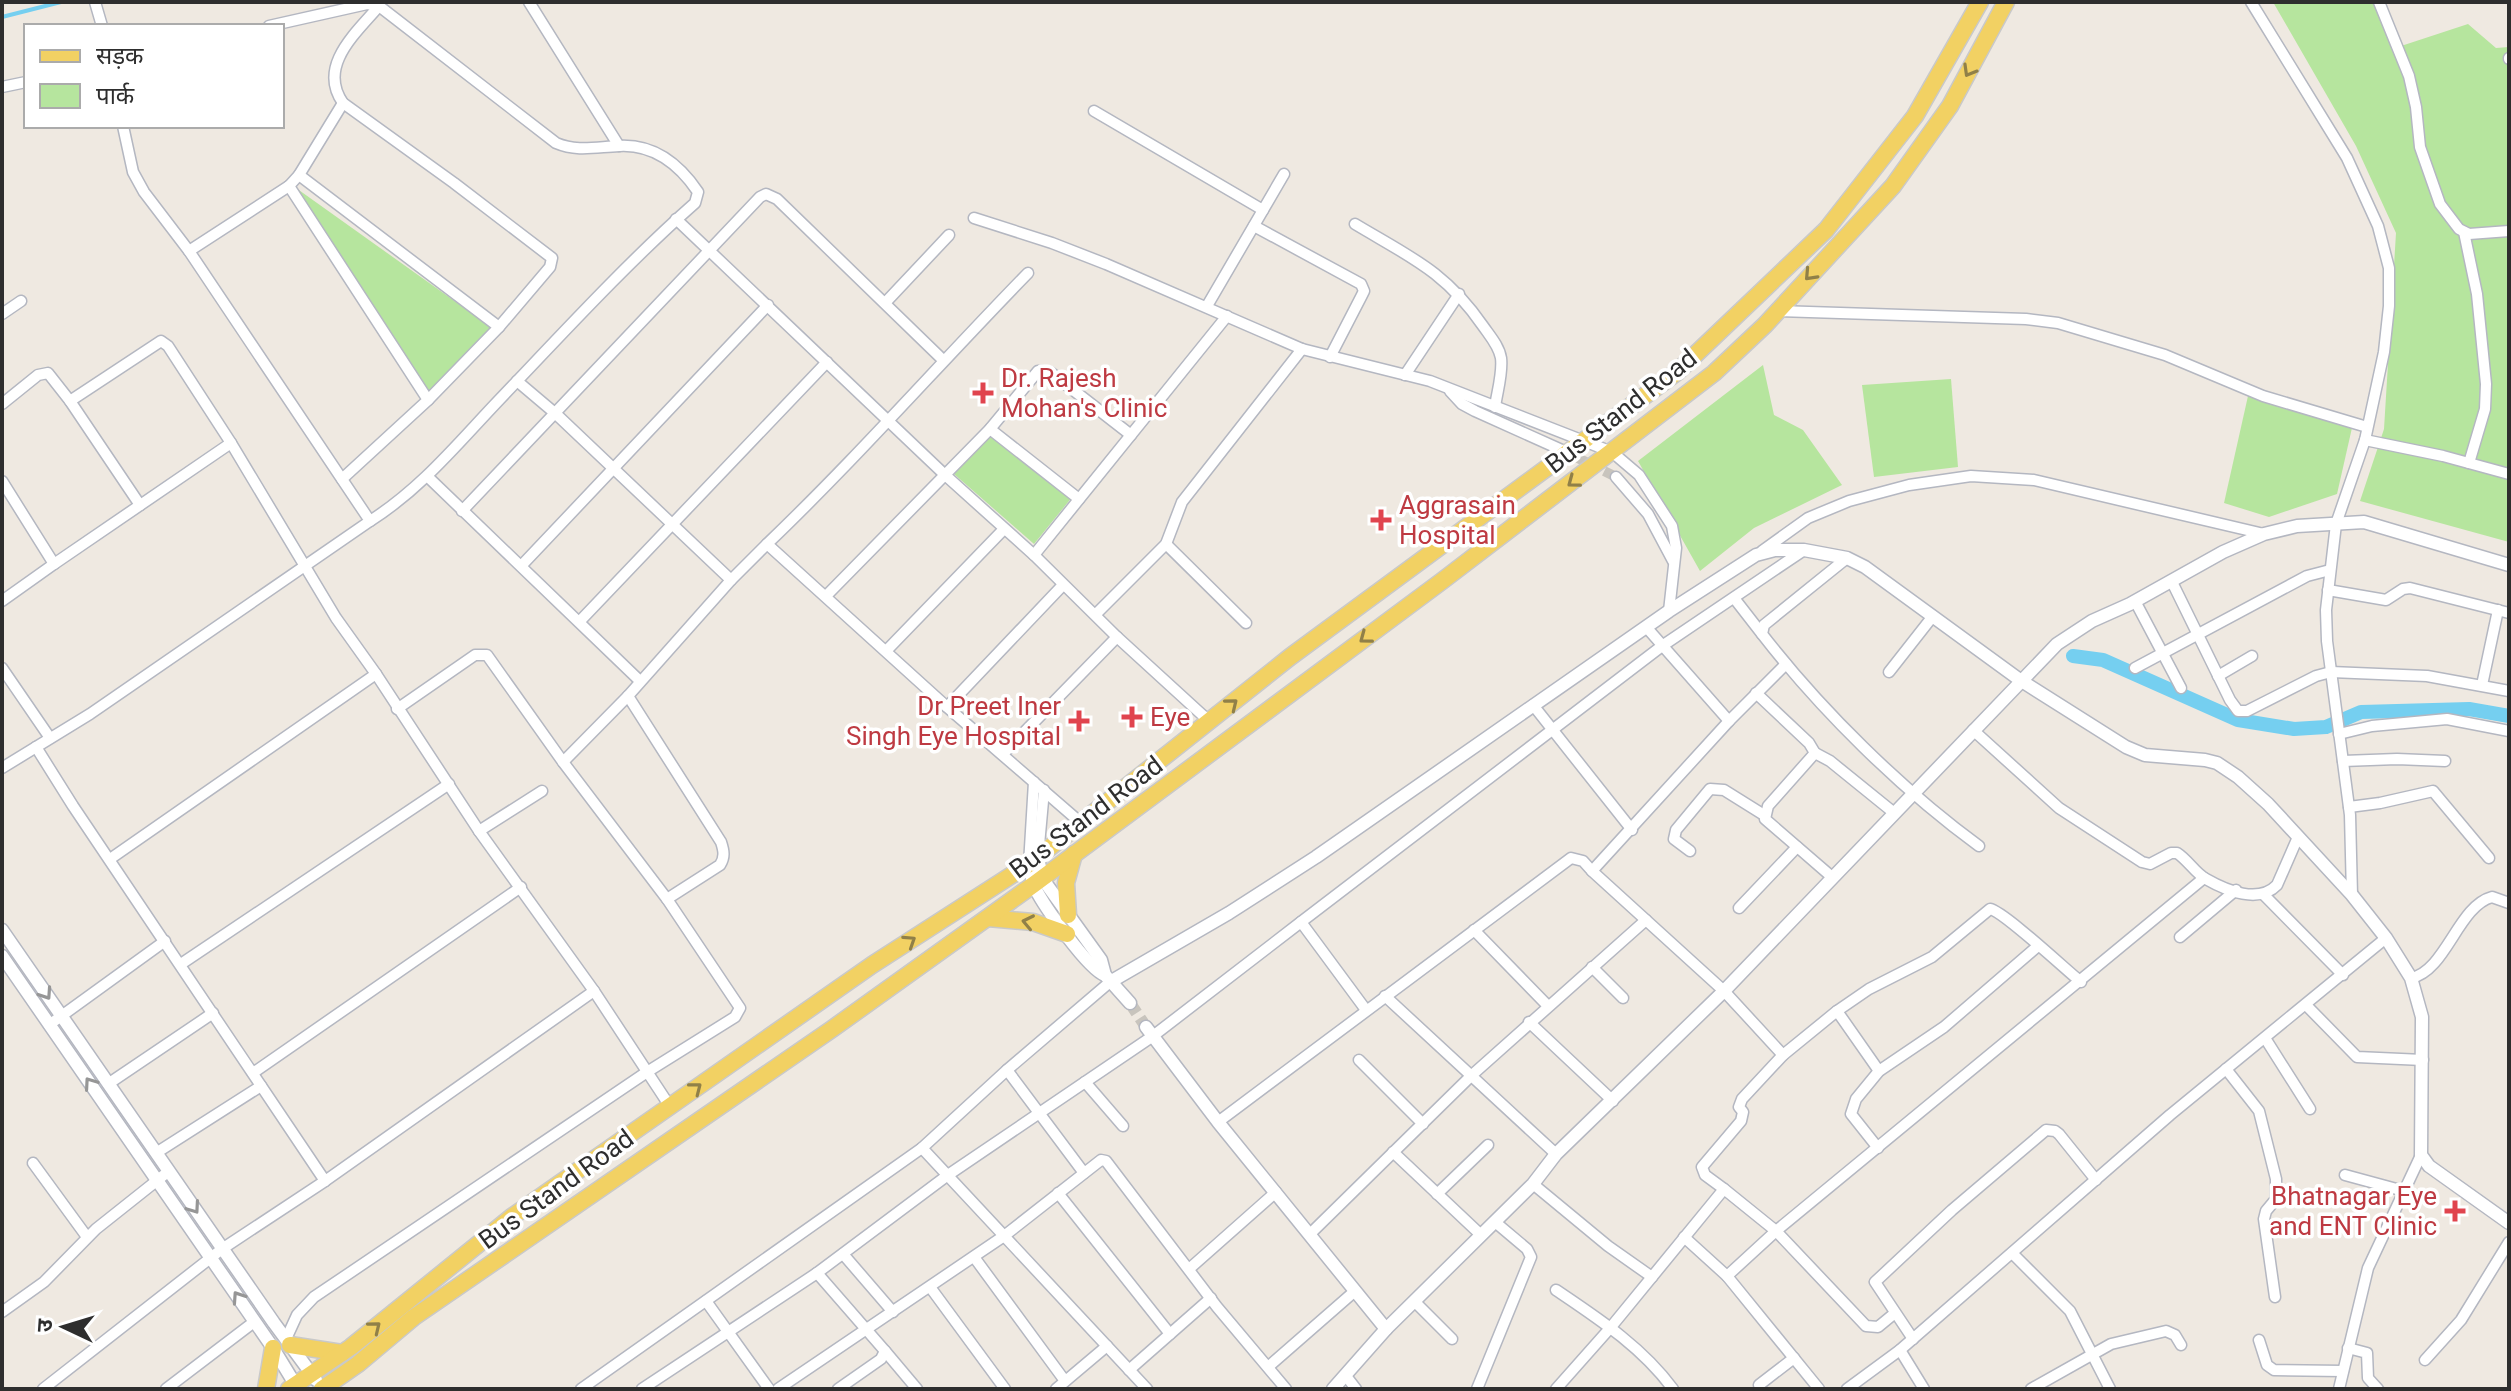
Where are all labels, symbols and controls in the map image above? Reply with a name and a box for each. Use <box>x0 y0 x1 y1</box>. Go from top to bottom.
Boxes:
legend <box>24 24 284 128</box>
text: सड़क <box>96 42 144 70</box>
one-way arrow <box>1964 63 1979 77</box>
text: पार्क <box>96 82 135 110</box>
one-way arrow <box>1805 266 1820 280</box>
street label: Bus Stand Road <box>1539 343 1703 479</box>
place label: Dr. Rajesh Mohan's Clinic <box>1001 363 1167 423</box>
marker: Dr. Rajesh Mohan's Clinic <box>972 382 994 404</box>
one-way arrow <box>1567 473 1582 487</box>
place label: Aggrasain Hospital <box>1399 490 1516 550</box>
marker: Aggrasain Hospital <box>1370 509 1392 531</box>
one-way arrow <box>1359 629 1374 643</box>
place label: Dr Preet Iner Singh Eye Hospital <box>846 691 1061 751</box>
one-way arrow <box>1223 700 1238 714</box>
place label: Eye <box>1150 702 1190 732</box>
marker: Eye <box>1121 706 1143 728</box>
marker: Dr Preet Iner Singh Eye Hospital <box>1068 710 1090 732</box>
street label: Bus Stand Road <box>1004 750 1168 884</box>
one-way arrow <box>1022 914 1036 931</box>
one-way arrow <box>901 935 915 950</box>
one-way arrow <box>36 986 51 1000</box>
one-way arrow <box>85 1078 100 1092</box>
one-way arrow <box>687 1084 702 1098</box>
street label: Bus Stand Road <box>473 1123 639 1255</box>
place label: Bhatnagar Eye and ENT Clinic <box>2269 1181 2437 1241</box>
one-way arrow <box>184 1200 199 1214</box>
marker: Bhatnagar Eye and ENT Clinic <box>2444 1200 2466 1222</box>
north arrow <box>24 1287 104 1367</box>
one-way arrow <box>233 1292 248 1306</box>
text: उ <box>32 1317 58 1333</box>
one-way arrow <box>366 1322 380 1337</box>

